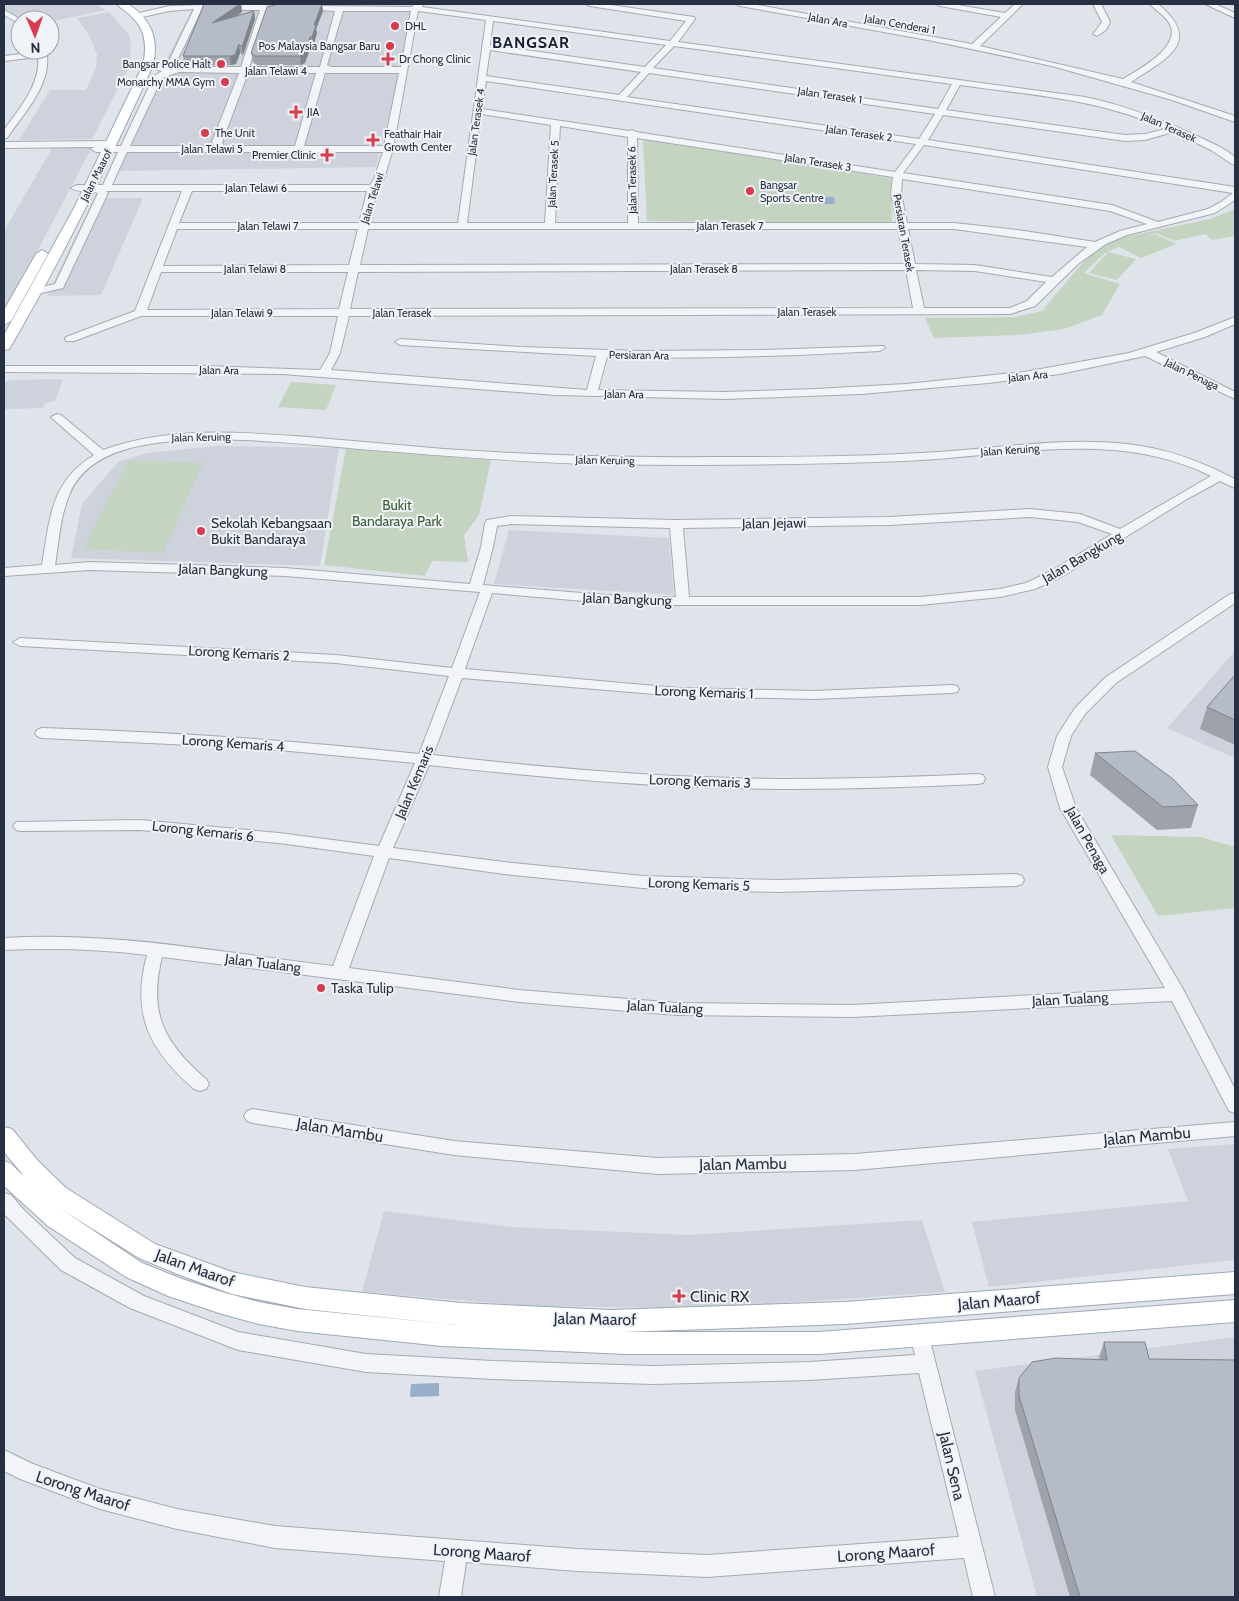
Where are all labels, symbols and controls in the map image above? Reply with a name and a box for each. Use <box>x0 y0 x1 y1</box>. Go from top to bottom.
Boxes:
street label: Jalan Ara <box>806 9 850 31</box>
north arrow <box>10 10 60 60</box>
street label: Jalan Cenderai 1 <box>862 11 937 37</box>
place label: DHL <box>405 19 427 33</box>
marker: DHL <box>389 20 401 32</box>
district label: BANGSAR <box>492 33 570 52</box>
text: N <box>30 39 41 57</box>
place label: Pos Malaysia Bangsar Baru <box>258 39 380 53</box>
marker: Pos Malaysia Bangsar Baru <box>384 40 396 52</box>
marker: Dr Chong Clinic <box>381 52 395 66</box>
place label: Dr Chong Clinic <box>399 52 471 66</box>
place label: Bangsar Police Halt <box>122 57 211 71</box>
marker: Bangsar Police Halt <box>215 58 227 70</box>
street label: Jalan Telawi 4 <box>244 64 308 78</box>
place label: Monarchy MMA Gym <box>117 75 215 89</box>
marker: Monarchy MMA Gym <box>219 76 231 88</box>
street label: Jalan Terasek 1 <box>796 83 863 106</box>
street label: Jalan Terasek 4 <box>464 87 488 158</box>
marker: JIA <box>289 105 303 119</box>
place label: JIA <box>306 105 320 119</box>
street label: Jalan Terasek <box>1138 108 1199 145</box>
street label: Jalan Terasek 2 <box>824 121 893 145</box>
place label: The Unit <box>215 126 255 140</box>
marker: The Unit <box>199 127 211 139</box>
place label: Feathair Hair Growth Center <box>384 127 452 154</box>
marker: Feathair Hair Growth Center <box>366 133 380 147</box>
street label: Jalan Terasek 5 <box>544 140 562 209</box>
street label: Jalan Telawi 5 <box>180 142 243 156</box>
street label: Jalan Maarof <box>76 146 115 204</box>
street label: Jalan Terasek 6 <box>624 146 640 215</box>
place label: Premier Clinic <box>252 148 316 162</box>
marker: Premier Clinic <box>320 148 334 162</box>
street label: Jalan Terasek 3 <box>783 150 852 174</box>
street label: Jalan Telawi <box>357 171 387 226</box>
place label: Bangsar Sports Centre <box>760 178 824 205</box>
street label: Jalan Telawi 6 <box>224 181 287 195</box>
marker: Bangsar Sports Centre <box>744 185 756 197</box>
street label: Persiaran Terasek <box>890 193 918 273</box>
street label: Jalan Telawi 7 <box>236 219 299 233</box>
street label: Jalan Terasek 7 <box>696 219 764 233</box>
street label: Jalan Telawi 8 <box>223 262 286 276</box>
street label: Jalan Terasek 8 <box>669 262 738 276</box>
street label: Jalan Terasek <box>777 305 837 319</box>
street label: Jalan Telawi 9 <box>210 306 273 320</box>
street label: Jalan Terasek <box>372 306 432 320</box>
street label: Persiaran Ara <box>609 347 670 363</box>
street label: Jalan Penaga <box>1162 354 1222 393</box>
street label: Jalan Ara <box>198 363 240 377</box>
street label: Jalan Ara <box>1006 367 1049 385</box>
street label: Jalan Ara <box>603 387 645 401</box>
street label: Jalan Keruing <box>170 429 231 445</box>
street label: Jalan Keruing <box>979 441 1041 459</box>
street label: Jalan Keruing <box>574 452 635 468</box>
park label: Bukit Bandaraya Park <box>352 496 443 530</box>
street label: Jalan Jejawi <box>741 513 806 533</box>
place label: Sekolah Kebangsaan Bukit Bandaraya <box>211 514 332 548</box>
marker: Sekolah Kebangsaan Bukit Bandaraya <box>195 525 207 537</box>
street label: Jalan Bangkung <box>1038 526 1126 588</box>
street label: Jalan Bangkung <box>177 559 269 581</box>
street label: Jalan Bangkung <box>581 588 673 610</box>
street label: Lorong Kemaris 2 <box>188 641 290 665</box>
street label: Lorong Kemaris 1 <box>654 681 754 703</box>
street label: Lorong Kemaris 4 <box>181 730 285 756</box>
street label: Jalan Kemaris <box>390 742 438 822</box>
street label: Lorong Kemaris 3 <box>649 770 751 792</box>
street label: Jalan Penaga <box>1062 802 1114 877</box>
street label: Lorong Kemaris 6 <box>151 817 255 845</box>
street label: Lorong Kemaris 5 <box>648 873 750 895</box>
street label: Jalan Tualang <box>223 949 303 977</box>
place label: Taska Tulip <box>331 979 394 997</box>
marker: Taska Tulip <box>315 982 327 994</box>
street label: Jalan Tualang <box>1030 988 1110 1010</box>
street label: Jalan Tualang <box>625 996 705 1018</box>
street label: Jalan Mambu <box>294 1114 385 1146</box>
street label: Jalan Mambu <box>1102 1123 1191 1149</box>
street label: Jalan Mambu <box>698 1154 787 1174</box>
street label: Jalan Maarof <box>152 1245 238 1291</box>
place label: Clinic RX <box>690 1287 750 1306</box>
street label: Jalan Maarof <box>956 1288 1042 1314</box>
marker: Clinic RX <box>672 1289 686 1303</box>
street label: Jalan Maarof <box>552 1309 637 1329</box>
street label: Jalan Sena <box>935 1429 969 1502</box>
street label: Lorong Maarof <box>33 1467 133 1515</box>
street label: Lorong Maarof <box>432 1540 532 1566</box>
street label: Lorong Maarof <box>836 1540 936 1566</box>

